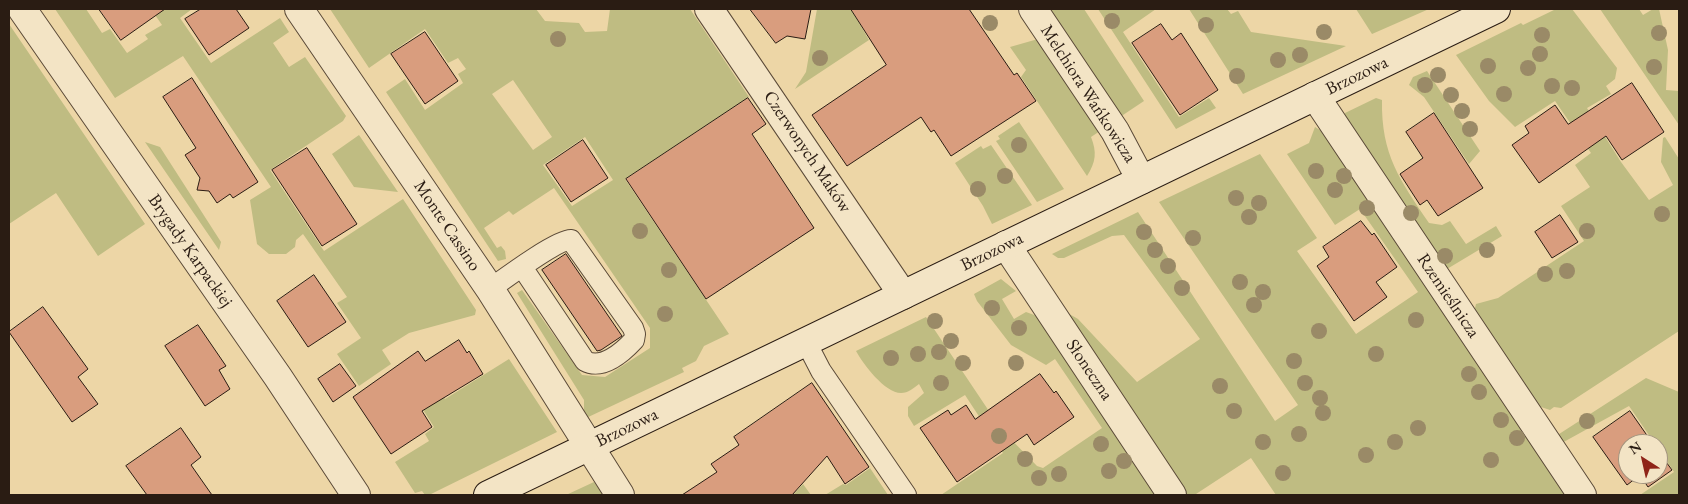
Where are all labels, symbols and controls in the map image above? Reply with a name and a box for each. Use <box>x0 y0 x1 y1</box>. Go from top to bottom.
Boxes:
street label: Melchiora Wańkowicza <box>1035 21 1141 167</box>
street label: Brzozowa <box>1322 52 1392 100</box>
street label: Czerwonych Maków <box>758 87 856 217</box>
street label: Monte Cassino <box>409 176 485 276</box>
street label: Brygady Karpackiej <box>143 190 237 312</box>
street label: Brzozowa <box>957 228 1027 276</box>
street label: Rzemieślnicza <box>1412 250 1484 342</box>
street label: Słoneczna <box>1061 335 1117 405</box>
street label: Brzozowa <box>592 404 662 452</box>
north arrow <box>1618 434 1668 484</box>
text: N <box>1625 437 1645 458</box>

